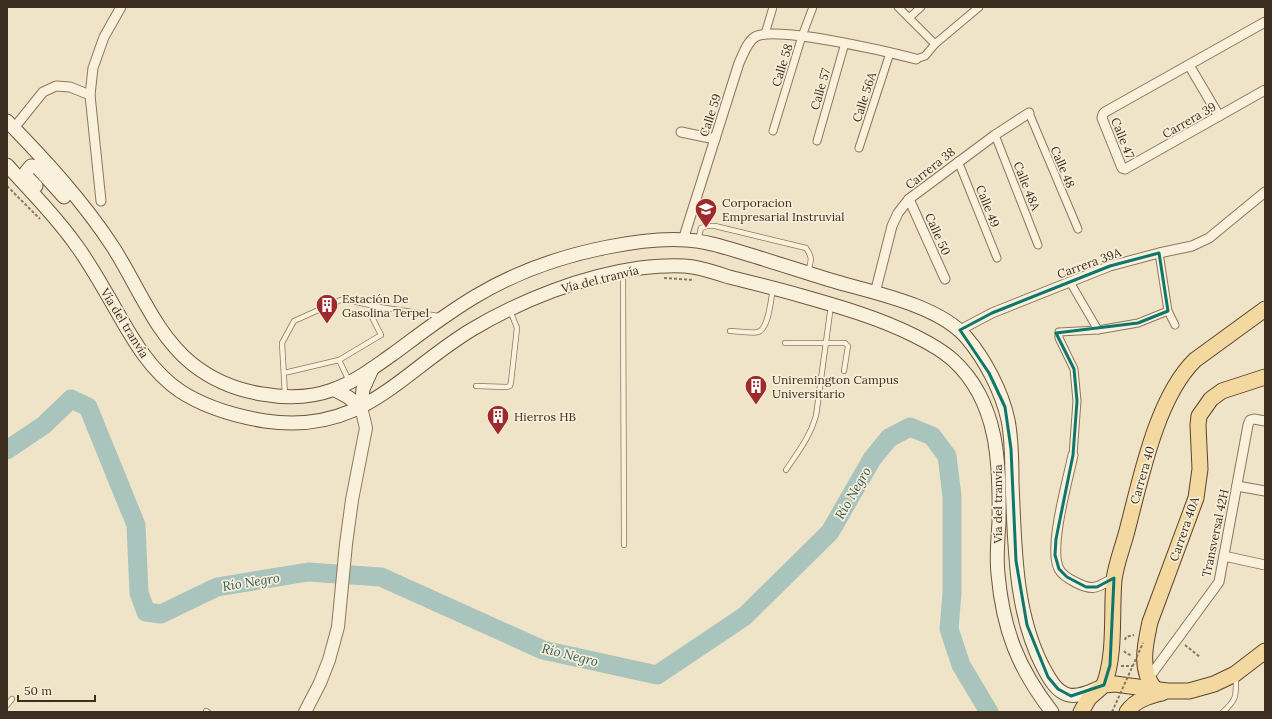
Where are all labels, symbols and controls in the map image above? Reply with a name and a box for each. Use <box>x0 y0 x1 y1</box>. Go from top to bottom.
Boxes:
street label: Calle 58 <box>768 42 796 88</box>
street label: Calle 57 <box>807 66 833 112</box>
street label: Calle 56A <box>849 70 879 124</box>
street label: Calle 59 <box>696 92 724 138</box>
street label: Carrera 39 <box>1159 99 1219 141</box>
street label: Calle 47 <box>1108 115 1138 161</box>
street label: Carrera 38 <box>902 144 958 192</box>
street label: Calle 48 <box>1047 144 1079 190</box>
street label: Calle 48A <box>1010 159 1044 213</box>
street label: Calle 49 <box>973 183 1003 229</box>
place label: Corporacion Empresarial Instruvial <box>722 195 845 224</box>
school or university icon: Corporacion Empresarial Instruvial <box>693 196 719 229</box>
street label: Calle 50 <box>922 211 954 257</box>
street label: Carrera 39A <box>1055 244 1123 282</box>
street label: Vía del tranvía <box>559 262 640 296</box>
street label: Vía del tranvía <box>97 285 152 361</box>
place label: Estación De Gasolina Terpel <box>342 291 429 320</box>
building icon: Estación De Gasolina Terpel <box>314 292 340 325</box>
place label: Uniremington Campus Universitario <box>772 372 899 401</box>
building icon: Uniremington Campus Universitario <box>743 373 769 406</box>
building icon: Hierros HB <box>485 403 511 436</box>
place label: Hierros HB <box>514 409 576 424</box>
street label: Carrera 40 <box>1127 444 1157 506</box>
water label: Río Negro <box>831 464 875 522</box>
street label: Vía del tranvía <box>990 464 1005 545</box>
street label: Transversal 42H <box>1198 488 1232 578</box>
street label: Carrera 40A <box>1166 494 1202 563</box>
water label: Río Negro <box>221 569 281 595</box>
water label: Río Negro <box>540 640 600 670</box>
scale bar <box>18 677 95 703</box>
text: 50 m <box>24 683 52 698</box>

